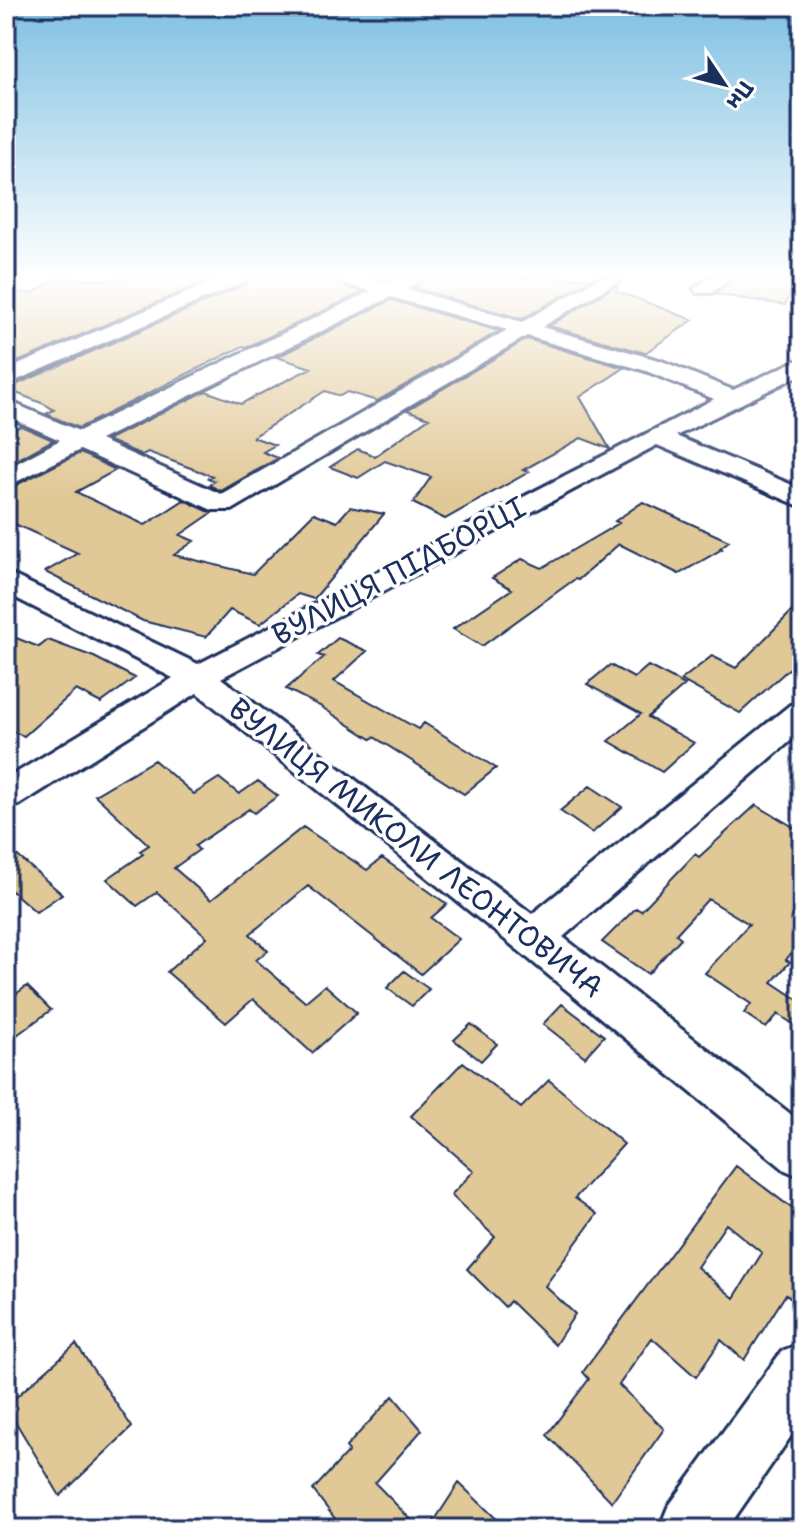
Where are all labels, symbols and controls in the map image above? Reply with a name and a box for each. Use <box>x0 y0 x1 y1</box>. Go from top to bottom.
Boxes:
north arrow <box>684 44 764 124</box>
text: Пн <box>720 75 760 115</box>
street label: ВУЛИЦЯ ПІДБОРЦІ <box>265 486 533 655</box>
street label: ВУЛИЦЯ МИКОЛИ ЛЕОНТОВИЧА <box>220 688 612 1007</box>

